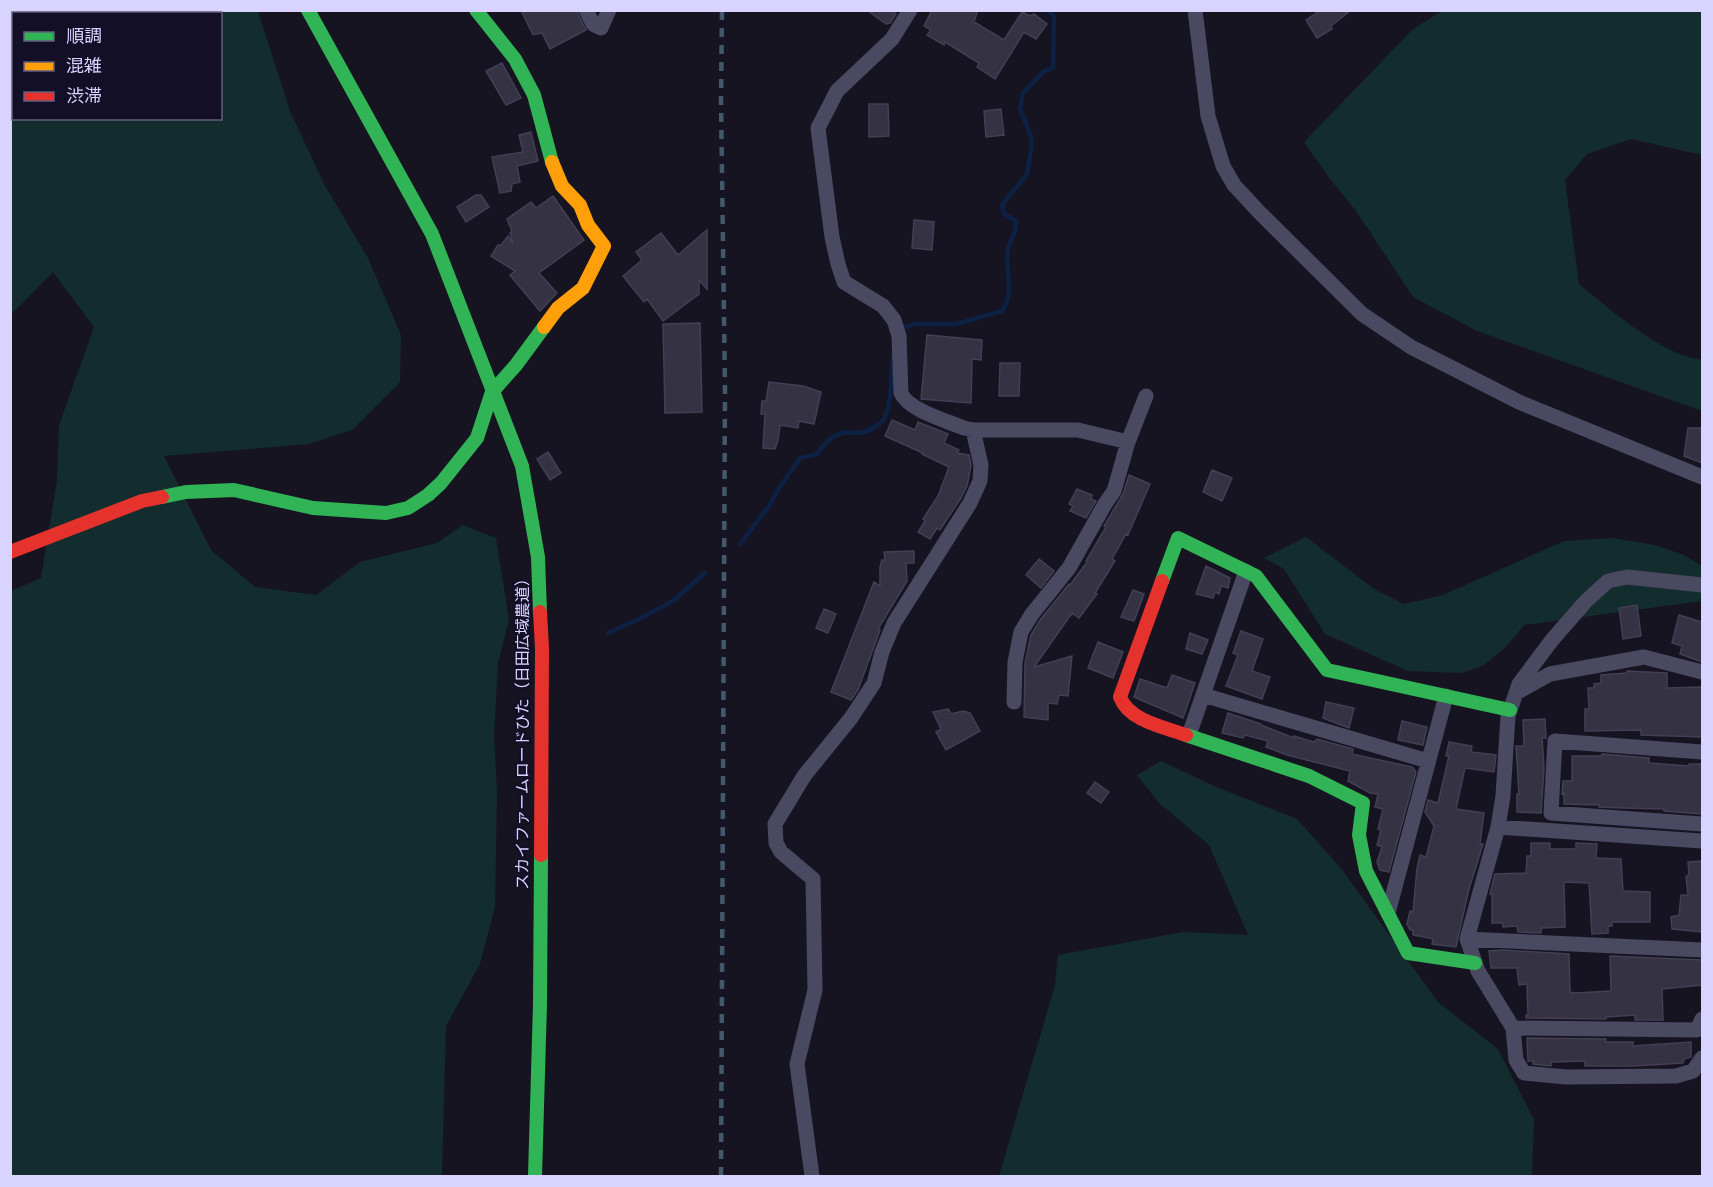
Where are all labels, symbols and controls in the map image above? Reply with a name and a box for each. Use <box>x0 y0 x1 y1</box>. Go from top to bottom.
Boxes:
legend <box>12 12 222 120</box>
text: 順調 <box>66 25 102 47</box>
text: 混雑 <box>66 55 102 77</box>
text: 渋滞 <box>66 85 102 107</box>
street label: スカイファームロードひた（日田広域農道） <box>513 570 533 890</box>

